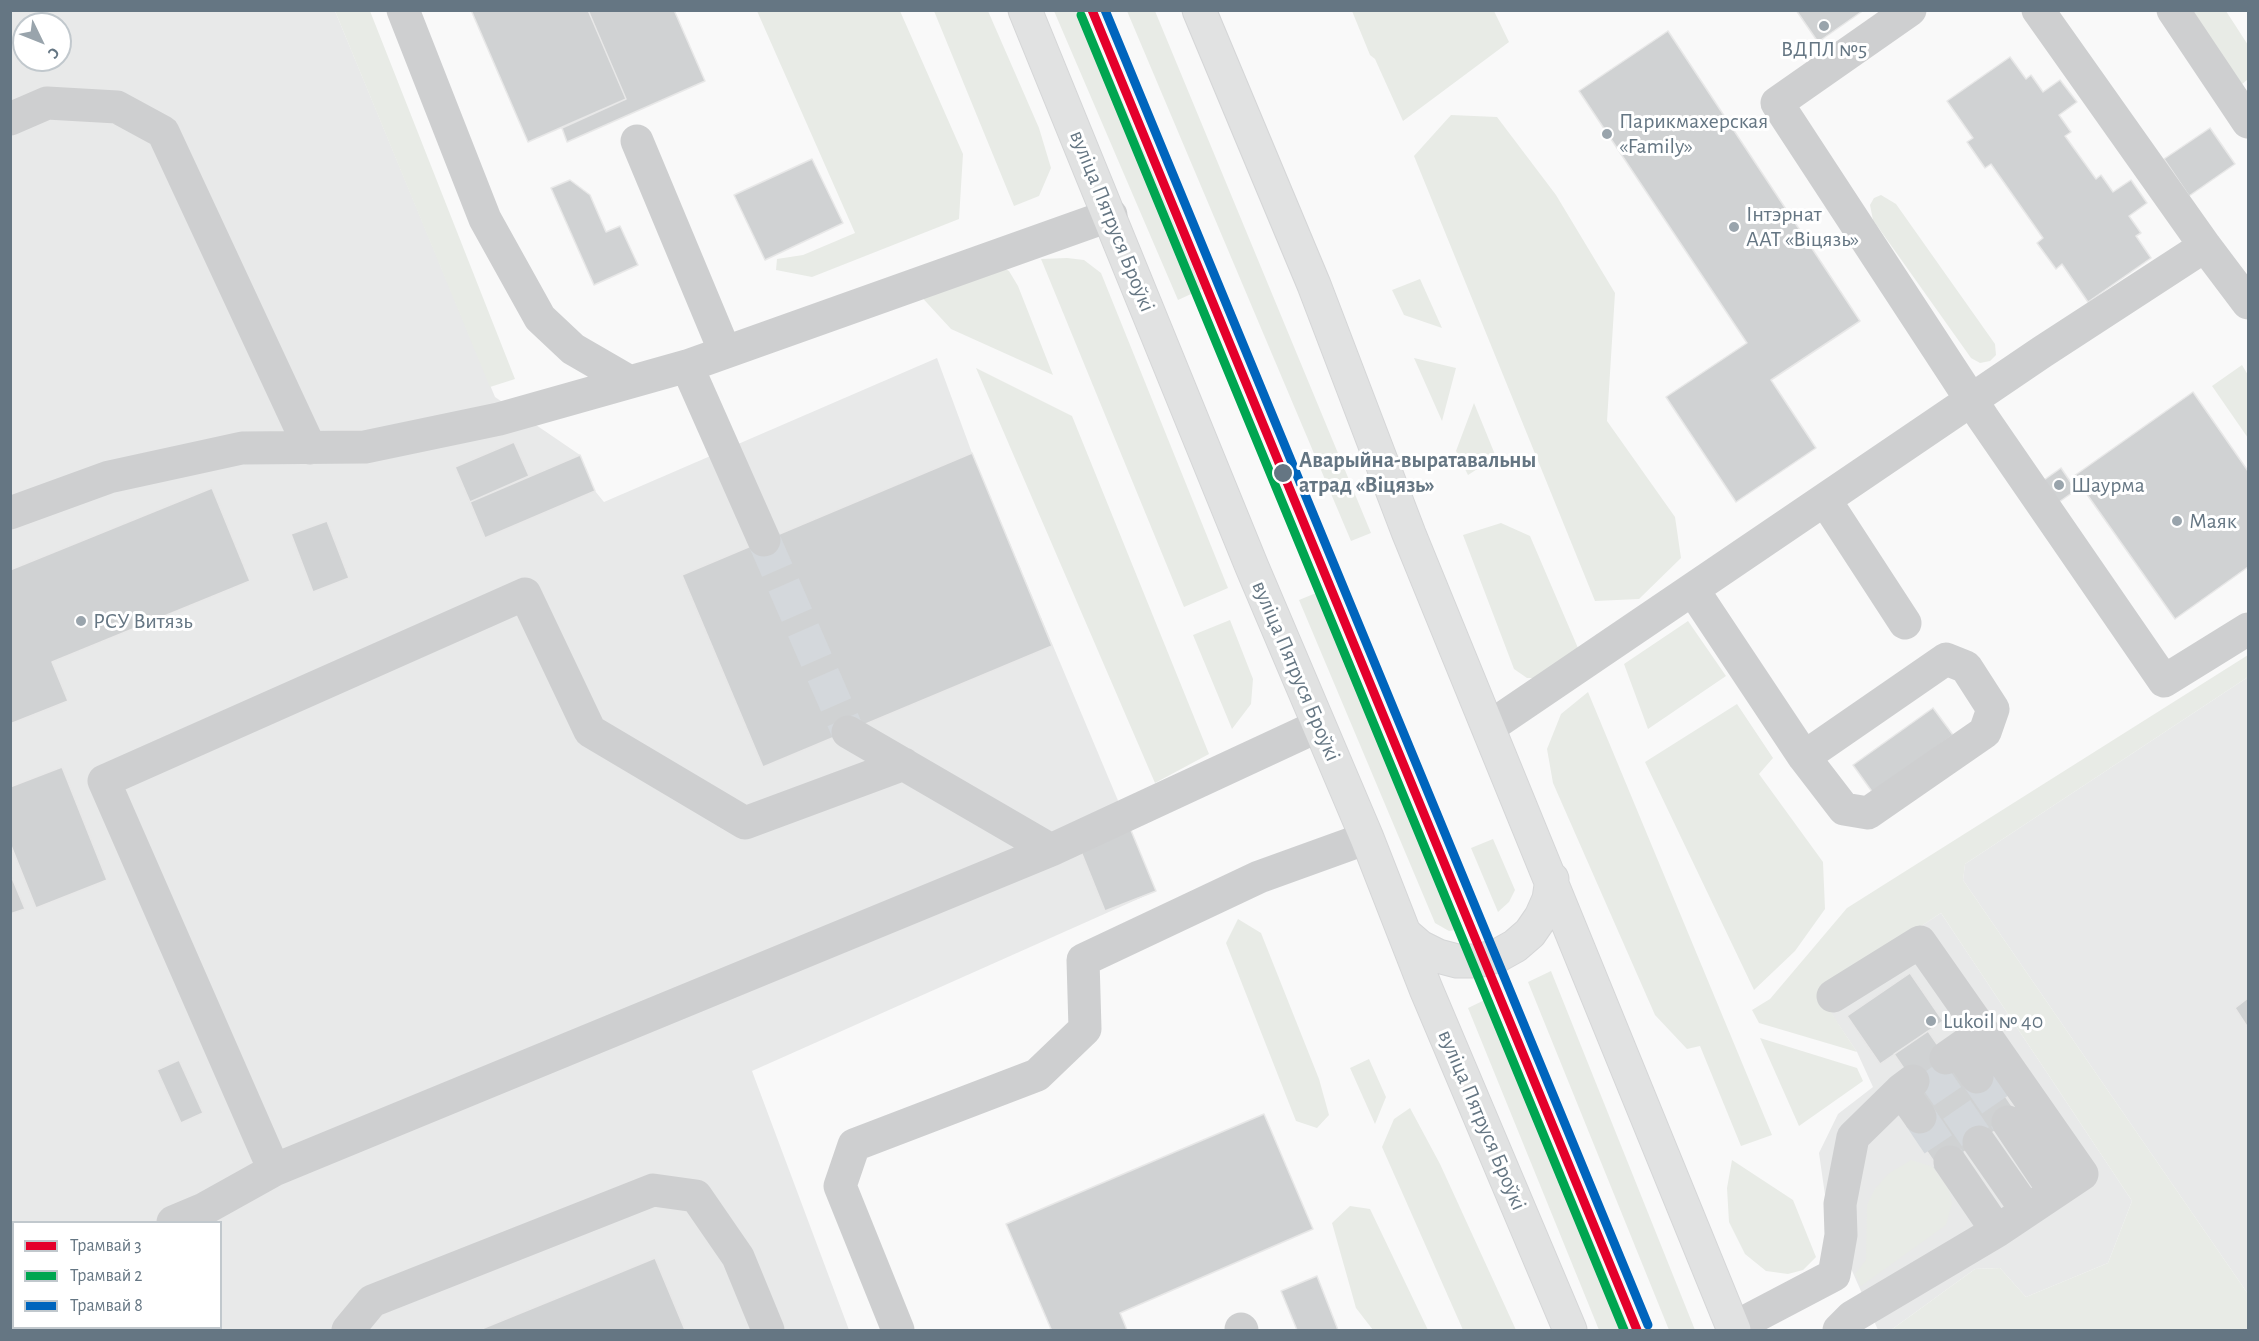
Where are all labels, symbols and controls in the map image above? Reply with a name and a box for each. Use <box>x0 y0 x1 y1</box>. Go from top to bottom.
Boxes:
north arrow <box>12 12 72 72</box>
marker: ВДПЛ №5 <box>1817 19 1831 33</box>
place label: ВДПЛ №5 <box>1781 36 1867 62</box>
text: С <box>45 44 63 62</box>
place label: Парикмахерская «Family» <box>1619 108 1768 160</box>
street label: вуліца Пятруся Броўкі <box>1064 126 1160 316</box>
marker: Парикмахерская «Family» <box>1600 127 1614 141</box>
place label: Інтэрнат ААТ «Віцязь» <box>1746 201 1859 252</box>
marker: Інтэрнат ААТ «Віцязь» <box>1727 220 1741 234</box>
place label: Аварыйна-выратавальны атрад «Віцязь» <box>1299 447 1536 499</box>
marker: Аварыйна-выратавальны атрад «Віцязь» <box>1272 462 1294 484</box>
place label: Шаурма <box>2071 472 2145 498</box>
marker: Шаурма <box>2052 478 2066 492</box>
place label: Маяк <box>2189 508 2237 534</box>
marker: Маяк <box>2170 514 2184 528</box>
street label: вуліца Пятруся Броўкі <box>1246 577 1346 765</box>
place label: РСУ Витязь <box>93 608 193 634</box>
marker: РСУ Витязь <box>74 614 88 628</box>
place label: Lukoil № 40 <box>1943 1008 2043 1034</box>
marker: Lukoil № 40 <box>1924 1014 1938 1028</box>
street label: вуліца Пятруся Броўкі <box>1432 1026 1532 1214</box>
legend <box>12 1221 222 1329</box>
text: Трамвай 3 <box>70 1237 142 1255</box>
text: Трамвай 2 <box>70 1267 143 1285</box>
text: Трамвай 8 <box>70 1297 143 1315</box>

